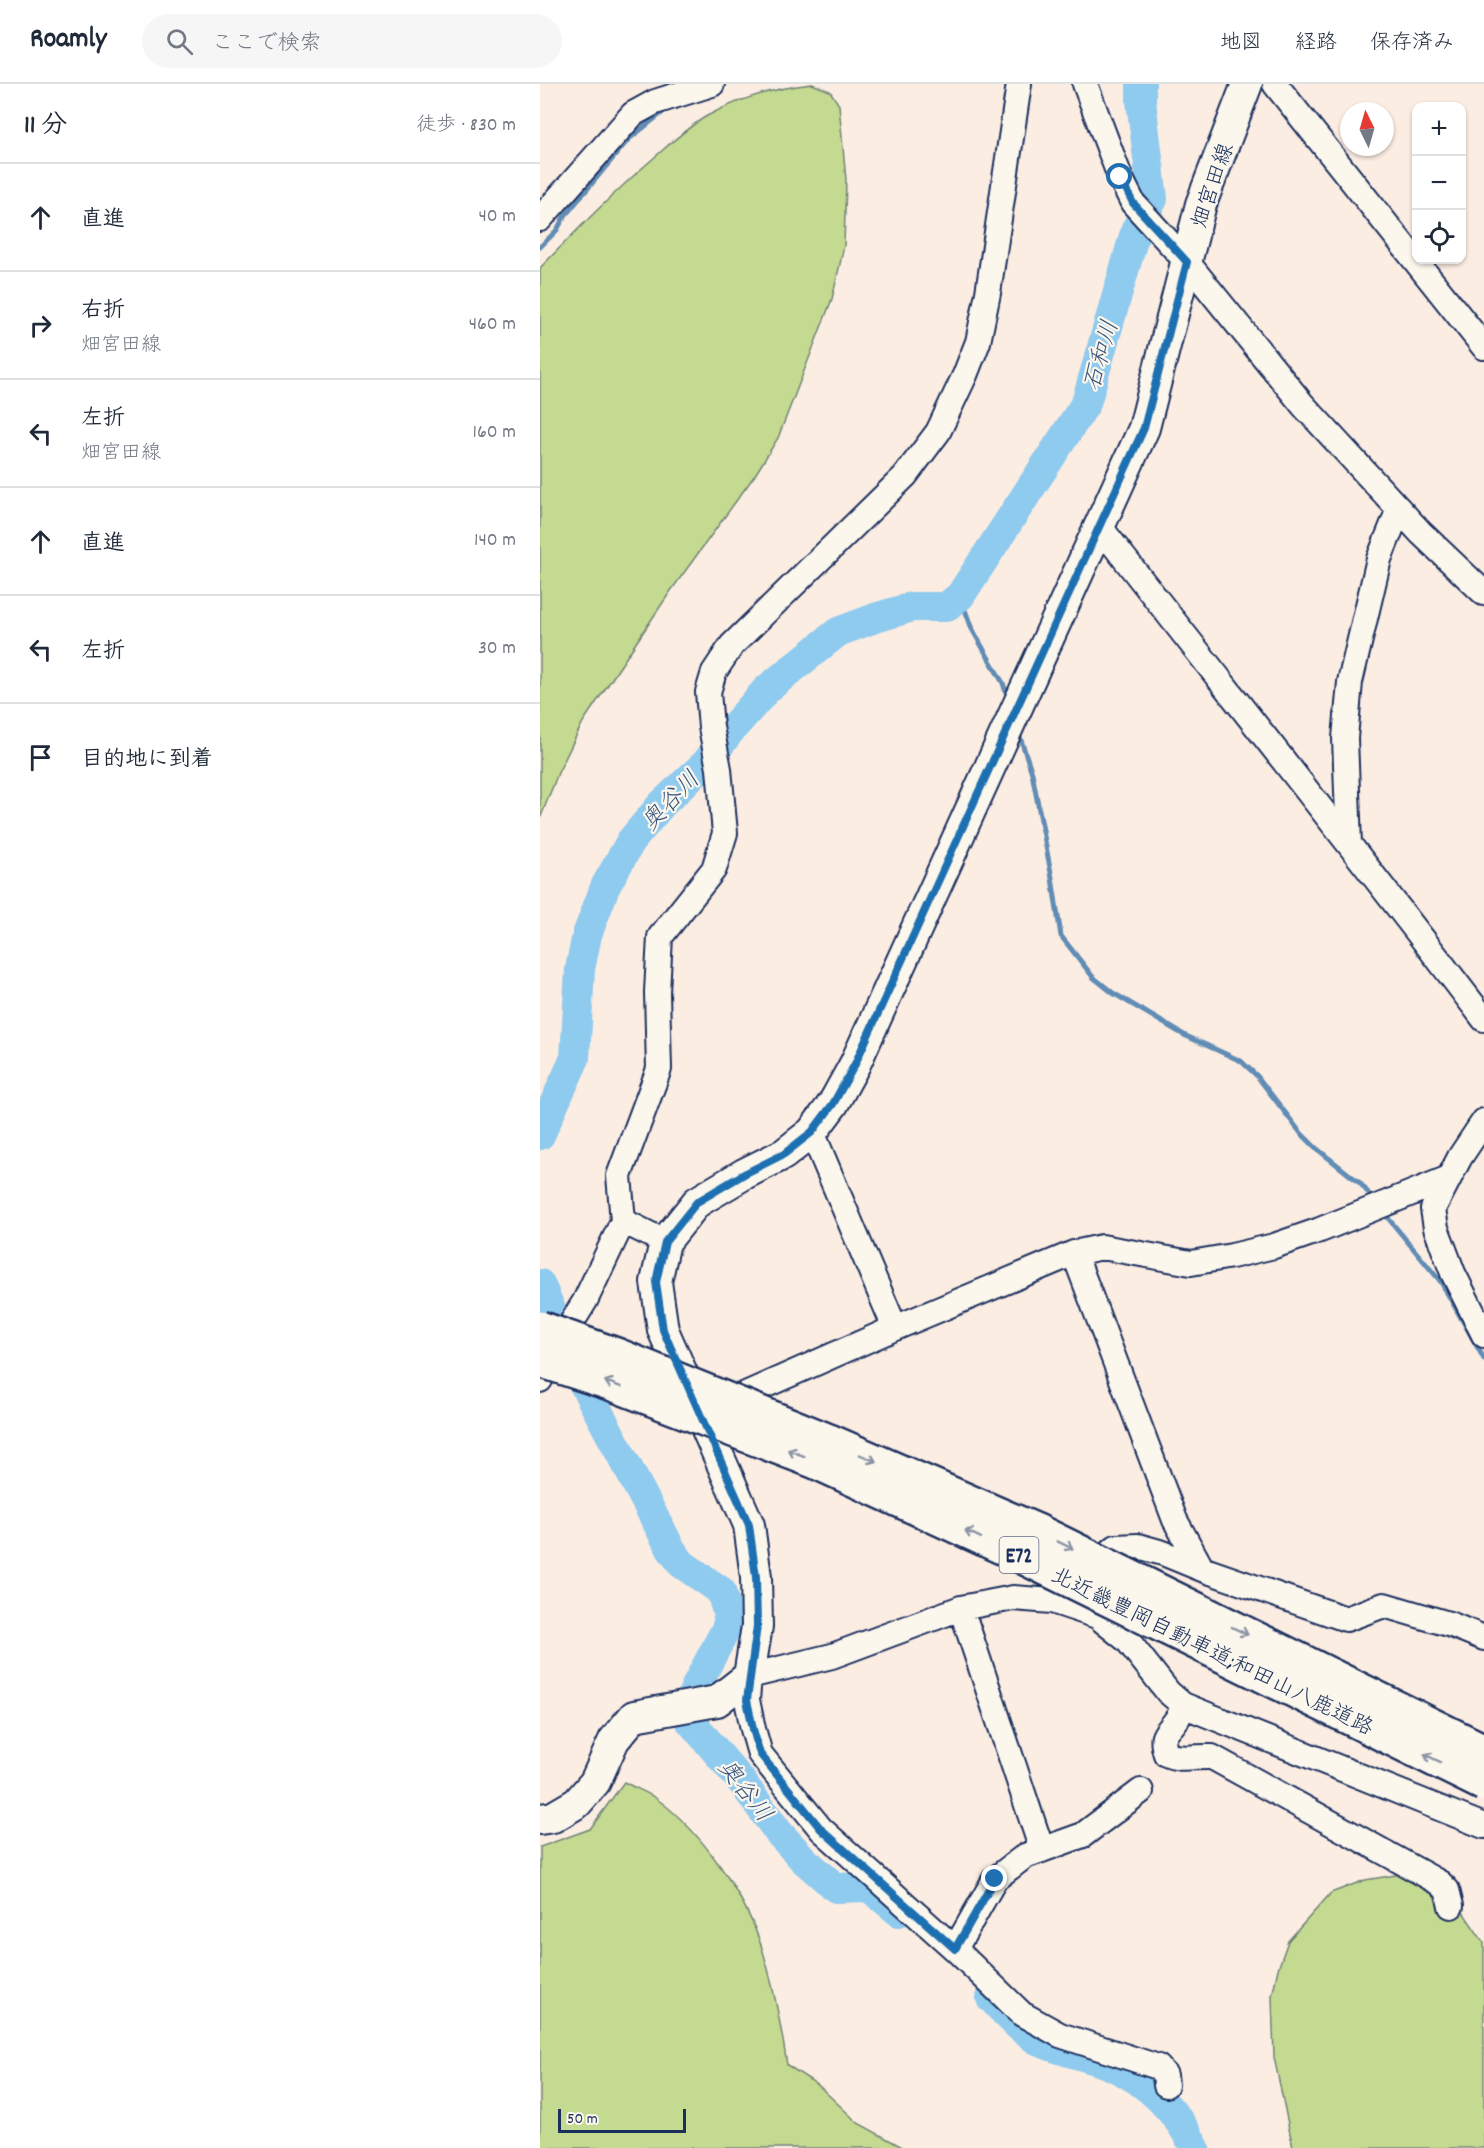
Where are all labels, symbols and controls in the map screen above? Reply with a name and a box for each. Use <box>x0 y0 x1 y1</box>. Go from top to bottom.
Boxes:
search box <box>142 14 562 68</box>
text: Roamly <box>30 21 106 61</box>
icon: search <box>163 25 196 58</box>
text: ここで検索 <box>211 29 321 60</box>
text: 地図 <box>1220 29 1262 59</box>
text: 経路 <box>1295 29 1337 59</box>
text: 保存済み <box>1370 29 1454 59</box>
north arrow <box>1340 102 1394 156</box>
map controls <box>1412 102 1466 264</box>
button: + <box>1412 102 1466 156</box>
text: 11 分 <box>24 108 67 145</box>
text: 徒歩 · 830 m <box>416 112 516 140</box>
street label: 畑宮田線 <box>1185 139 1243 233</box>
button: − <box>1412 156 1466 210</box>
route start <box>1106 163 1132 189</box>
icon: ahead <box>24 201 57 234</box>
text: 40 m <box>478 203 516 231</box>
text: 直進 <box>81 205 125 236</box>
button: locate <box>1412 210 1466 264</box>
text: 右折 <box>81 296 125 327</box>
icon: right <box>24 309 57 342</box>
text: 460 m <box>469 311 516 339</box>
water label: 石和川 <box>1077 317 1129 395</box>
text: 畑宮田線 <box>81 332 161 360</box>
text: 左折 <box>81 404 125 435</box>
icon: left <box>24 417 57 450</box>
text: 160 m <box>473 419 516 447</box>
text: 畑宮田線 <box>81 440 161 468</box>
icon: ahead <box>24 525 57 558</box>
text: 140 m <box>474 527 516 555</box>
text: 直進 <box>81 529 125 560</box>
icon: left <box>24 633 57 666</box>
text: 30 m <box>478 635 516 663</box>
text: 左折 <box>81 637 125 668</box>
icon: arrive <box>24 741 57 774</box>
text: 目的地に到着 <box>81 745 213 776</box>
water label: 奥谷川 <box>635 764 709 840</box>
one-way arrow <box>605 1378 623 1389</box>
one-way arrow <box>787 1447 806 1458</box>
one-way arrow <box>858 1452 876 1464</box>
one-way arrow <box>965 1527 983 1539</box>
road number: E72 <box>1000 1537 1038 1573</box>
one-way arrow <box>1056 1540 1074 1551</box>
street label: 北近畿豊岡自動車道;和田山八鹿道路 <box>1045 1561 1378 1745</box>
one-way arrow <box>1231 1626 1249 1638</box>
one-way arrow <box>1423 1752 1441 1763</box>
water label: 奥谷川 <box>708 1753 779 1831</box>
route end <box>981 1865 1007 1891</box>
scale bar <box>558 2106 686 2134</box>
text: 50 m <box>567 2108 598 2131</box>

